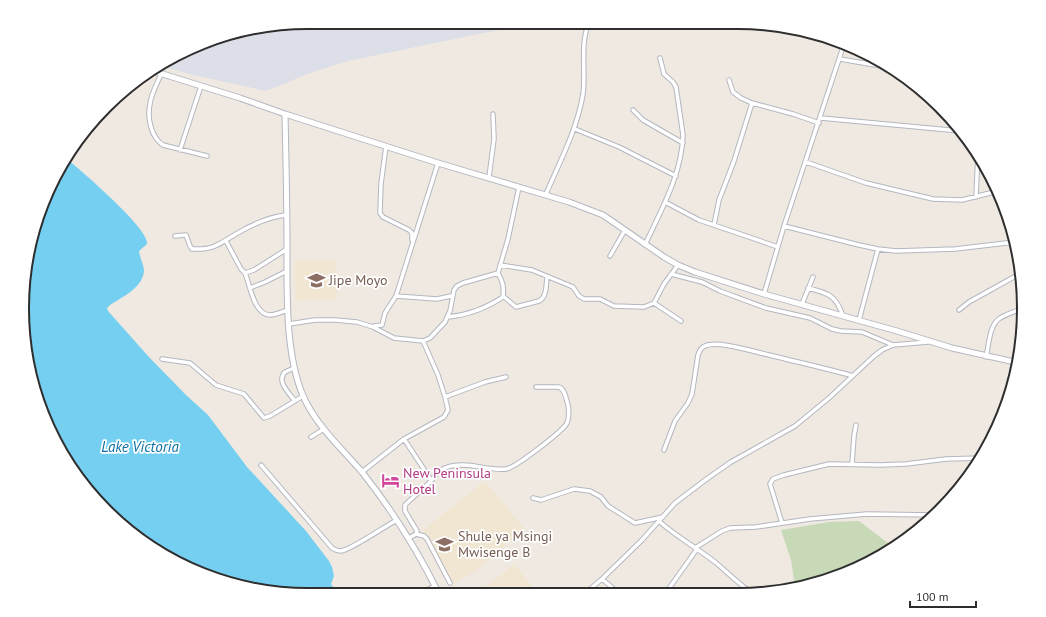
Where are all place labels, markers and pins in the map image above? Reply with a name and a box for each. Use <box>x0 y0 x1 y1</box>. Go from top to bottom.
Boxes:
school or university icon: Jipe Moyo <box>306 270 326 290</box>
place label: Jipe Moyo <box>328 271 388 289</box>
place label: New Peninsula Hotel <box>403 464 491 498</box>
hotel icon: New Peninsula Hotel <box>380 471 400 491</box>
place label: Shule ya Msingi Mwisenge B <box>458 527 552 561</box>
school or university icon: Shule ya Msingi Mwisenge B <box>435 534 455 554</box>

